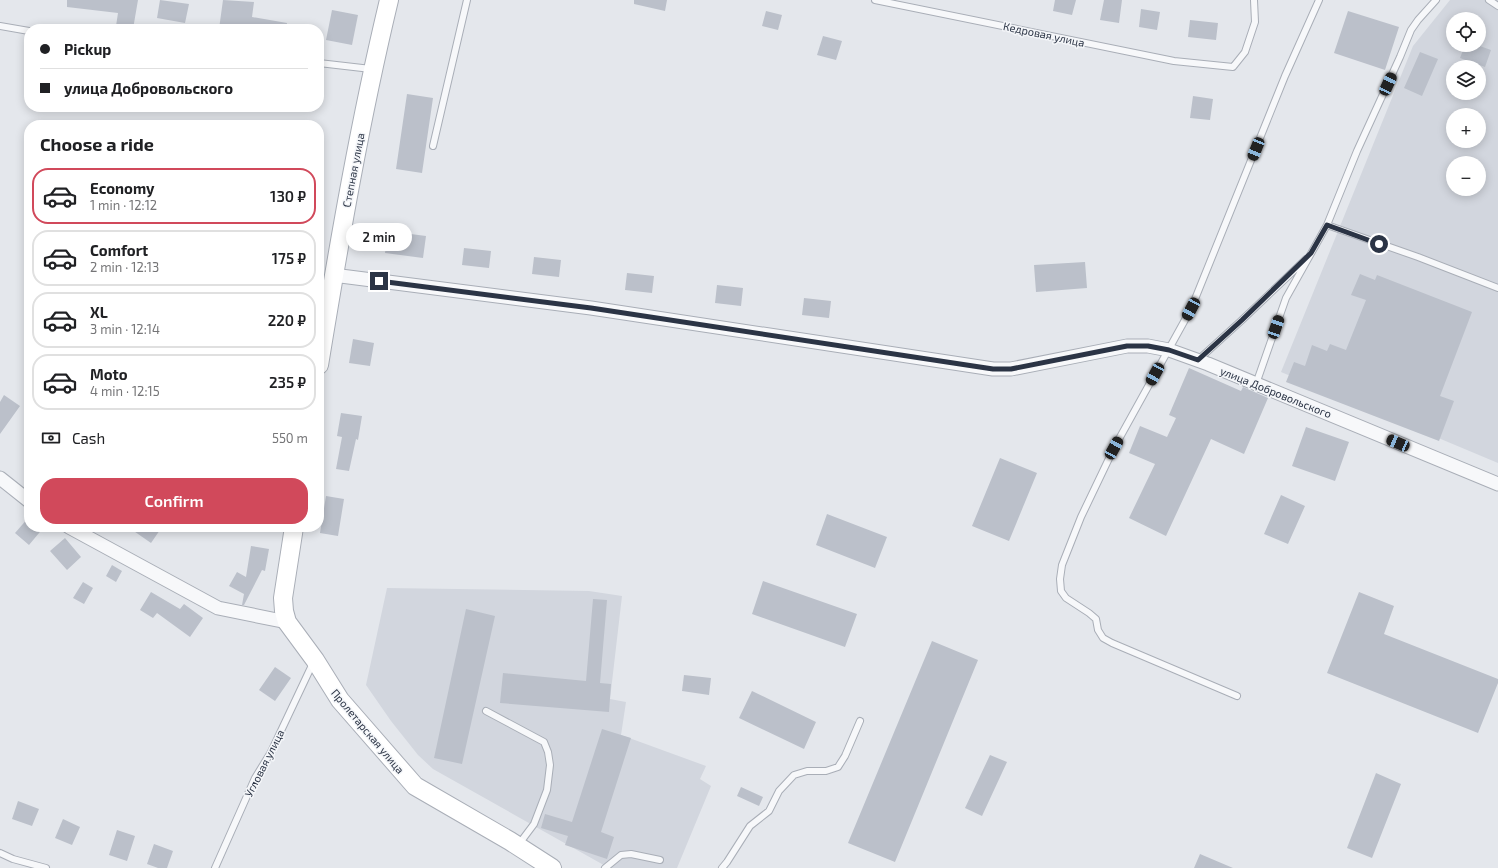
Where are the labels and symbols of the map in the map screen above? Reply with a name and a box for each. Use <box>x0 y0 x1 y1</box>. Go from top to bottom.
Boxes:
street label: Кедровая улица <box>1002 19 1086 50</box>
car <box>1377 71 1399 97</box>
street label: Степная улица <box>339 132 368 208</box>
car <box>1246 136 1266 162</box>
callout: 2 min <box>346 223 412 251</box>
route start <box>1370 235 1388 253</box>
route end <box>370 272 388 290</box>
car <box>1180 296 1202 322</box>
car <box>1266 314 1286 340</box>
car <box>1144 361 1166 387</box>
street label: улица Добровольского <box>1218 364 1334 421</box>
car <box>1385 433 1411 453</box>
car <box>1103 435 1125 461</box>
street label: Пролетарская улица <box>328 686 407 777</box>
street label: Угловая улица <box>241 727 287 799</box>

